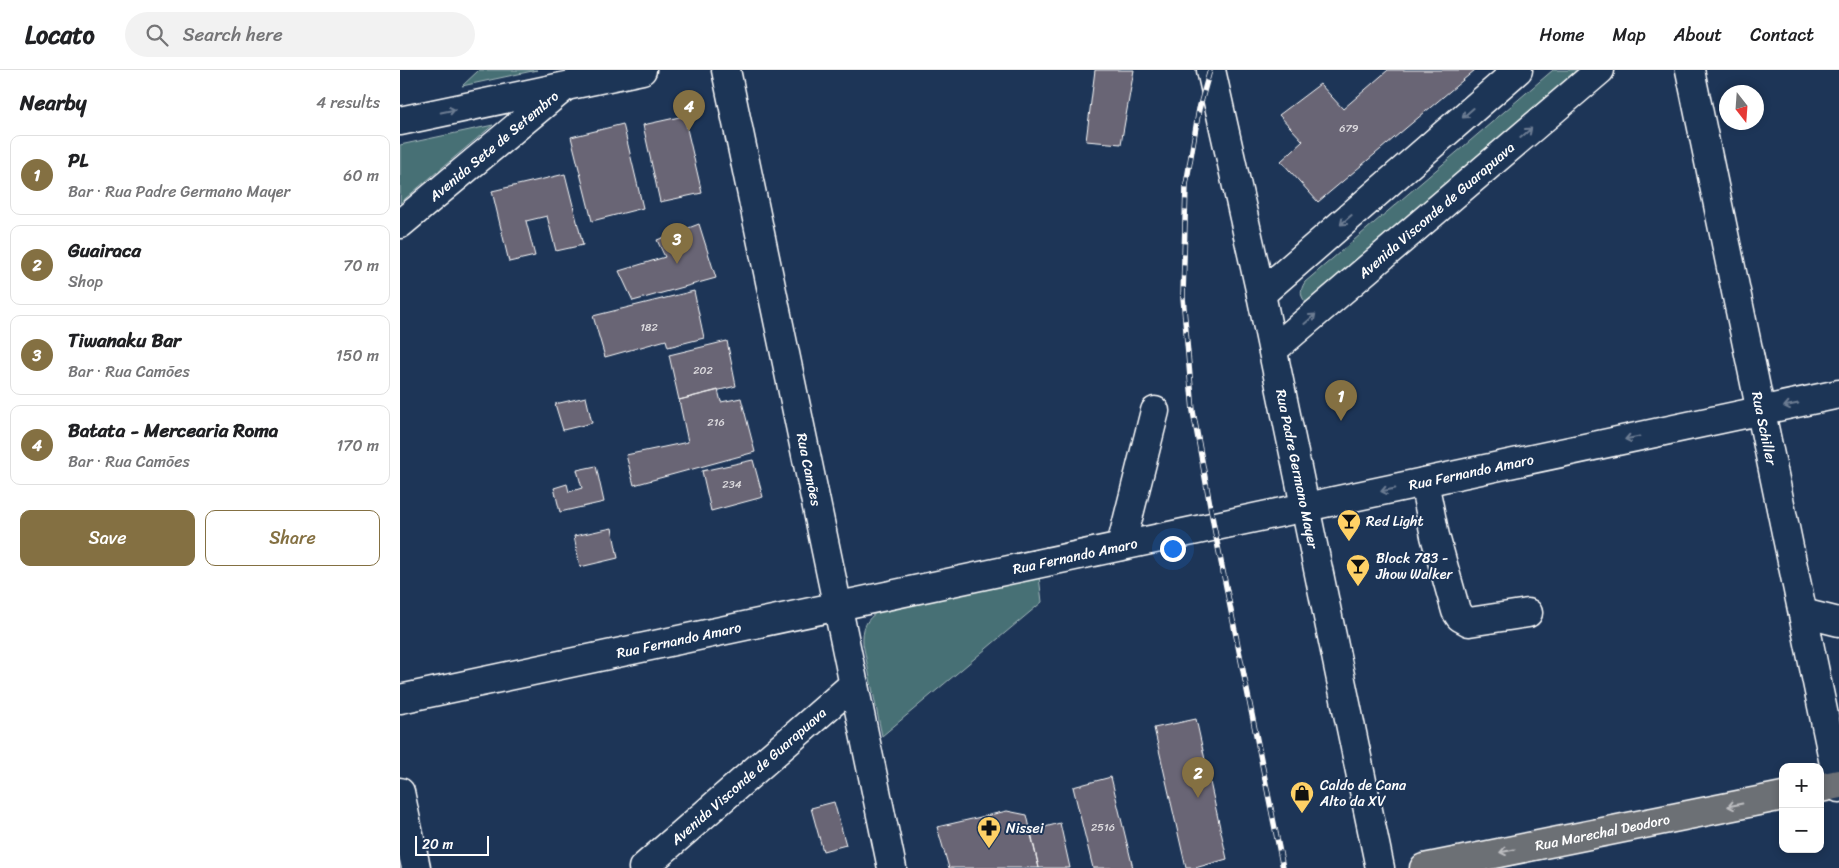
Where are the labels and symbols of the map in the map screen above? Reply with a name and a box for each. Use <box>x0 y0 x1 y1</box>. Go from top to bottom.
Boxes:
street label: Avenida Sete de Setembro <box>423 84 565 209</box>
north arrow <box>1719 85 1764 130</box>
pin: 4 <box>673 90 705 131</box>
one-way arrow <box>439 106 455 115</box>
one-way arrow <box>1462 108 1475 119</box>
house number: 679 <box>1339 119 1359 138</box>
one-way arrow <box>1520 128 1533 139</box>
street label: Avenida Visconde de Guarapuava <box>1352 136 1521 286</box>
one-way arrow <box>1339 214 1352 226</box>
pin: 3 <box>661 223 693 264</box>
one-way arrow <box>1303 313 1316 324</box>
house number: 182 <box>640 318 659 337</box>
house number: 202 <box>693 361 713 380</box>
pin: 1 <box>1325 380 1357 421</box>
street label: Rua Padre Germano Mayer <box>1268 387 1326 552</box>
street label: Rua Schiller <box>1744 389 1784 469</box>
one-way arrow <box>1784 400 1800 410</box>
house number: 216 <box>707 413 725 432</box>
street label: Rua Camões <box>789 431 828 509</box>
one-way arrow <box>1625 434 1641 443</box>
street label: Rua Fernando Amaro <box>1407 447 1536 498</box>
house number: 234 <box>722 475 742 494</box>
one-way arrow <box>1380 486 1396 495</box>
bar icon: Red Light <box>1336 508 1362 542</box>
place label: Red Light <box>1366 509 1424 534</box>
street label: Rua Fernando Amaro <box>1010 531 1140 582</box>
your location <box>1160 536 1186 562</box>
place label: Block 783 - Jhow Walker <box>1375 546 1454 587</box>
bar icon: Block 783 - Jhow Walker <box>1345 553 1371 587</box>
street label: Rua Fernando Amaro <box>614 615 744 666</box>
street label: Avenida Visconde de Guarapuava <box>664 701 833 852</box>
pin: 2 <box>1182 757 1214 798</box>
place label: Caldo de Cana Alto da XV <box>1319 773 1407 814</box>
shop icon: Caldo de Cana Alto da XV <box>1289 780 1315 814</box>
one-way arrow <box>1727 801 1743 811</box>
street label: Rua Marechal Deodoro <box>1533 807 1672 858</box>
pharmacy icon: Nissei <box>976 815 1002 849</box>
place label: Nissei <box>1006 816 1045 841</box>
house number: 2516 <box>1091 818 1115 837</box>
scale bar <box>415 833 489 856</box>
one-way arrow <box>1499 847 1515 857</box>

